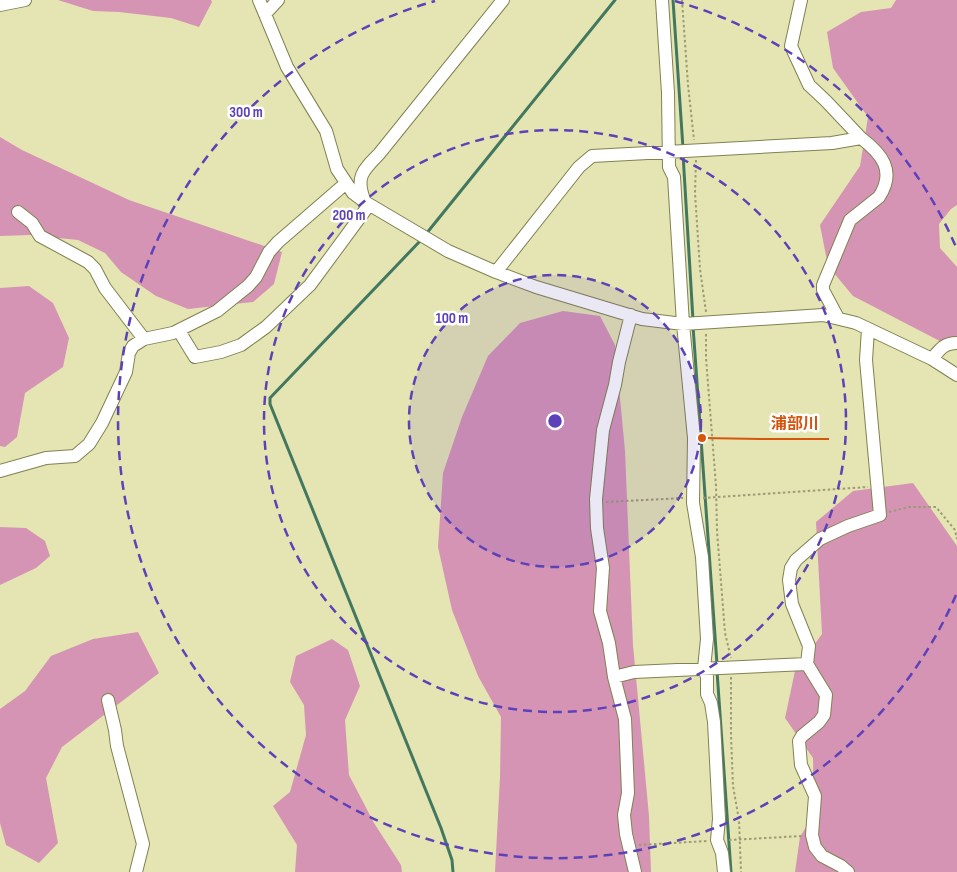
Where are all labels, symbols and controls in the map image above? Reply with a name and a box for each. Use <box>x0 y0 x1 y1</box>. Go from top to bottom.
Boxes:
text: 300 m <box>229 103 263 122</box>
text: 200 m <box>332 206 366 225</box>
text: 100 m <box>436 309 468 328</box>
callout: 浦部川 <box>761 408 829 439</box>
centre of rings <box>546 412 564 430</box>
text: 浦部川 <box>771 414 819 434</box>

